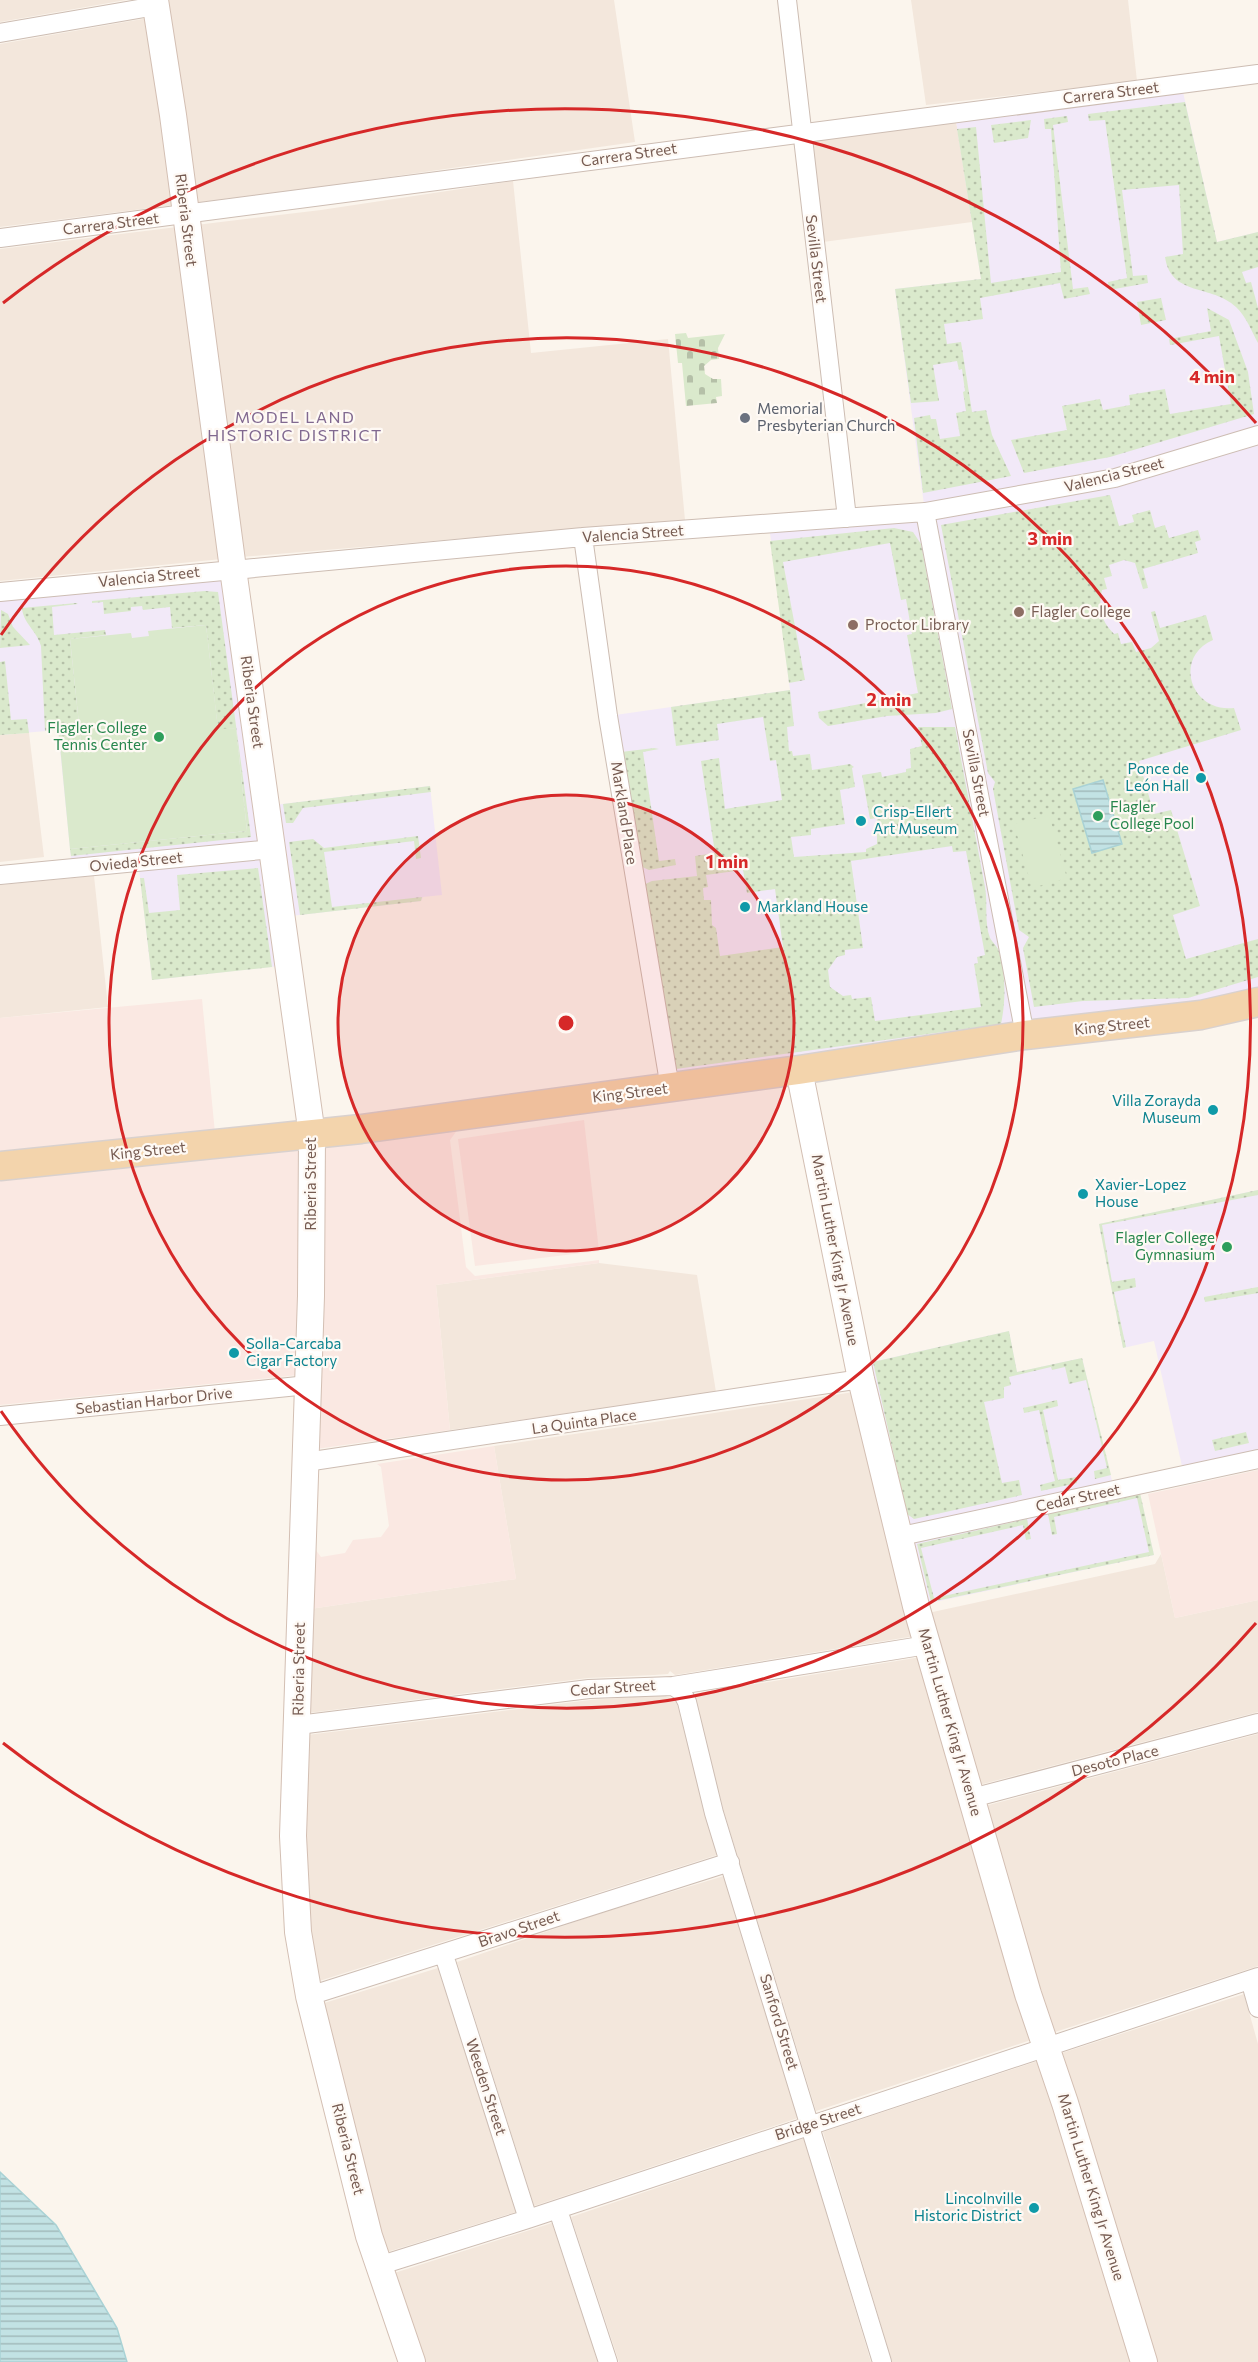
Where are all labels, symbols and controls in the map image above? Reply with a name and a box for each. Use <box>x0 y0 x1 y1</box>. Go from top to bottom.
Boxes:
street label: Carrera Street <box>1062 77 1160 107</box>
street label: Carrera Street <box>580 138 678 170</box>
street label: Riberia Street <box>172 172 202 267</box>
street label: Carrera Street <box>62 208 160 238</box>
street label: Sevilla Street <box>803 214 831 304</box>
text: 4 min <box>1189 365 1235 387</box>
place label: Memorial Presbyterian Church <box>757 399 895 434</box>
district label: MODEL LAND HISTORIC DISTRICT <box>207 407 383 444</box>
marker: Memorial Presbyterian Church <box>738 411 752 425</box>
street label: Valencia Street <box>1062 453 1165 495</box>
street label: Valencia Street <box>581 520 684 546</box>
text: 3 min <box>1027 527 1073 549</box>
street label: Valencia Street <box>97 562 201 590</box>
place label: Flagler College <box>1031 602 1131 620</box>
marker: Flagler College <box>1012 605 1026 619</box>
place label: Proctor Library <box>865 615 969 633</box>
marker: Proctor Library <box>846 618 860 632</box>
street label: Riberia Street <box>238 654 268 749</box>
text: 2 min <box>867 688 911 710</box>
place label: Flagler College Tennis Center <box>47 718 147 753</box>
street label: Sevilla Street <box>960 728 994 818</box>
marker: Flagler College Tennis Center <box>152 730 166 744</box>
place label: Ponce de León Hall <box>1125 759 1189 794</box>
street label: Markland Place <box>608 760 642 866</box>
marker: Ponce de León Hall <box>1194 771 1208 785</box>
place label: Flagler College Pool <box>1110 797 1194 832</box>
place label: Crisp-Ellert Art Museum <box>873 802 957 837</box>
marker: Flagler College Pool <box>1091 809 1105 823</box>
marker: Crisp-Ellert Art Museum <box>854 814 868 828</box>
street label: Ovieda Street <box>88 847 183 875</box>
text: 1 min <box>706 850 748 872</box>
place label: Markland House <box>757 897 868 915</box>
marker: Markland House <box>738 900 752 914</box>
street label: King Street <box>1073 1012 1151 1038</box>
centre of rings <box>556 1013 576 1033</box>
street label: King Street <box>591 1078 669 1106</box>
place label: Villa Zorayda Museum <box>1112 1091 1201 1126</box>
marker: Villa Zorayda Museum <box>1206 1103 1220 1117</box>
street label: King Street <box>109 1137 187 1163</box>
street label: Riberia Street <box>301 1137 319 1231</box>
street label: Martin Luther King Jr Avenue <box>809 1152 863 1347</box>
place label: Xavier-Lopez House <box>1095 1175 1186 1210</box>
marker: Xavier-Lopez House <box>1076 1187 1090 1201</box>
place label: Flagler College Gymnasium <box>1115 1228 1215 1263</box>
marker: Flagler College Gymnasium <box>1220 1240 1234 1254</box>
place label: Solla-Carcaba Cigar Factory <box>246 1334 341 1369</box>
marker: Solla-Carcaba Cigar Factory <box>227 1346 241 1360</box>
street label: Sebastian Harbor Drive <box>75 1383 233 1417</box>
street label: La Quinta Place <box>530 1405 638 1437</box>
street label: Cedar Street <box>1034 1479 1122 1515</box>
street label: Riberia Street <box>288 1622 308 1716</box>
street label: Martin Luther King Jr Avenue <box>915 1626 986 1818</box>
street label: Cedar Street <box>569 1675 656 1699</box>
street label: Desoto Place <box>1069 1741 1160 1780</box>
street label: Bravo Street <box>476 1906 562 1950</box>
street label: Sanford Street <box>757 1972 803 2072</box>
street label: Weeden Street <box>463 2036 511 2137</box>
street label: Martin Luther King Jr Avenue <box>1055 2091 1129 2283</box>
street label: Bridge Street <box>772 2099 863 2143</box>
street label: Riberia Street <box>329 2101 369 2196</box>
place label: Lincolnville Historic District <box>914 2189 1022 2224</box>
marker: Lincolnville Historic District <box>1027 2201 1041 2215</box>

